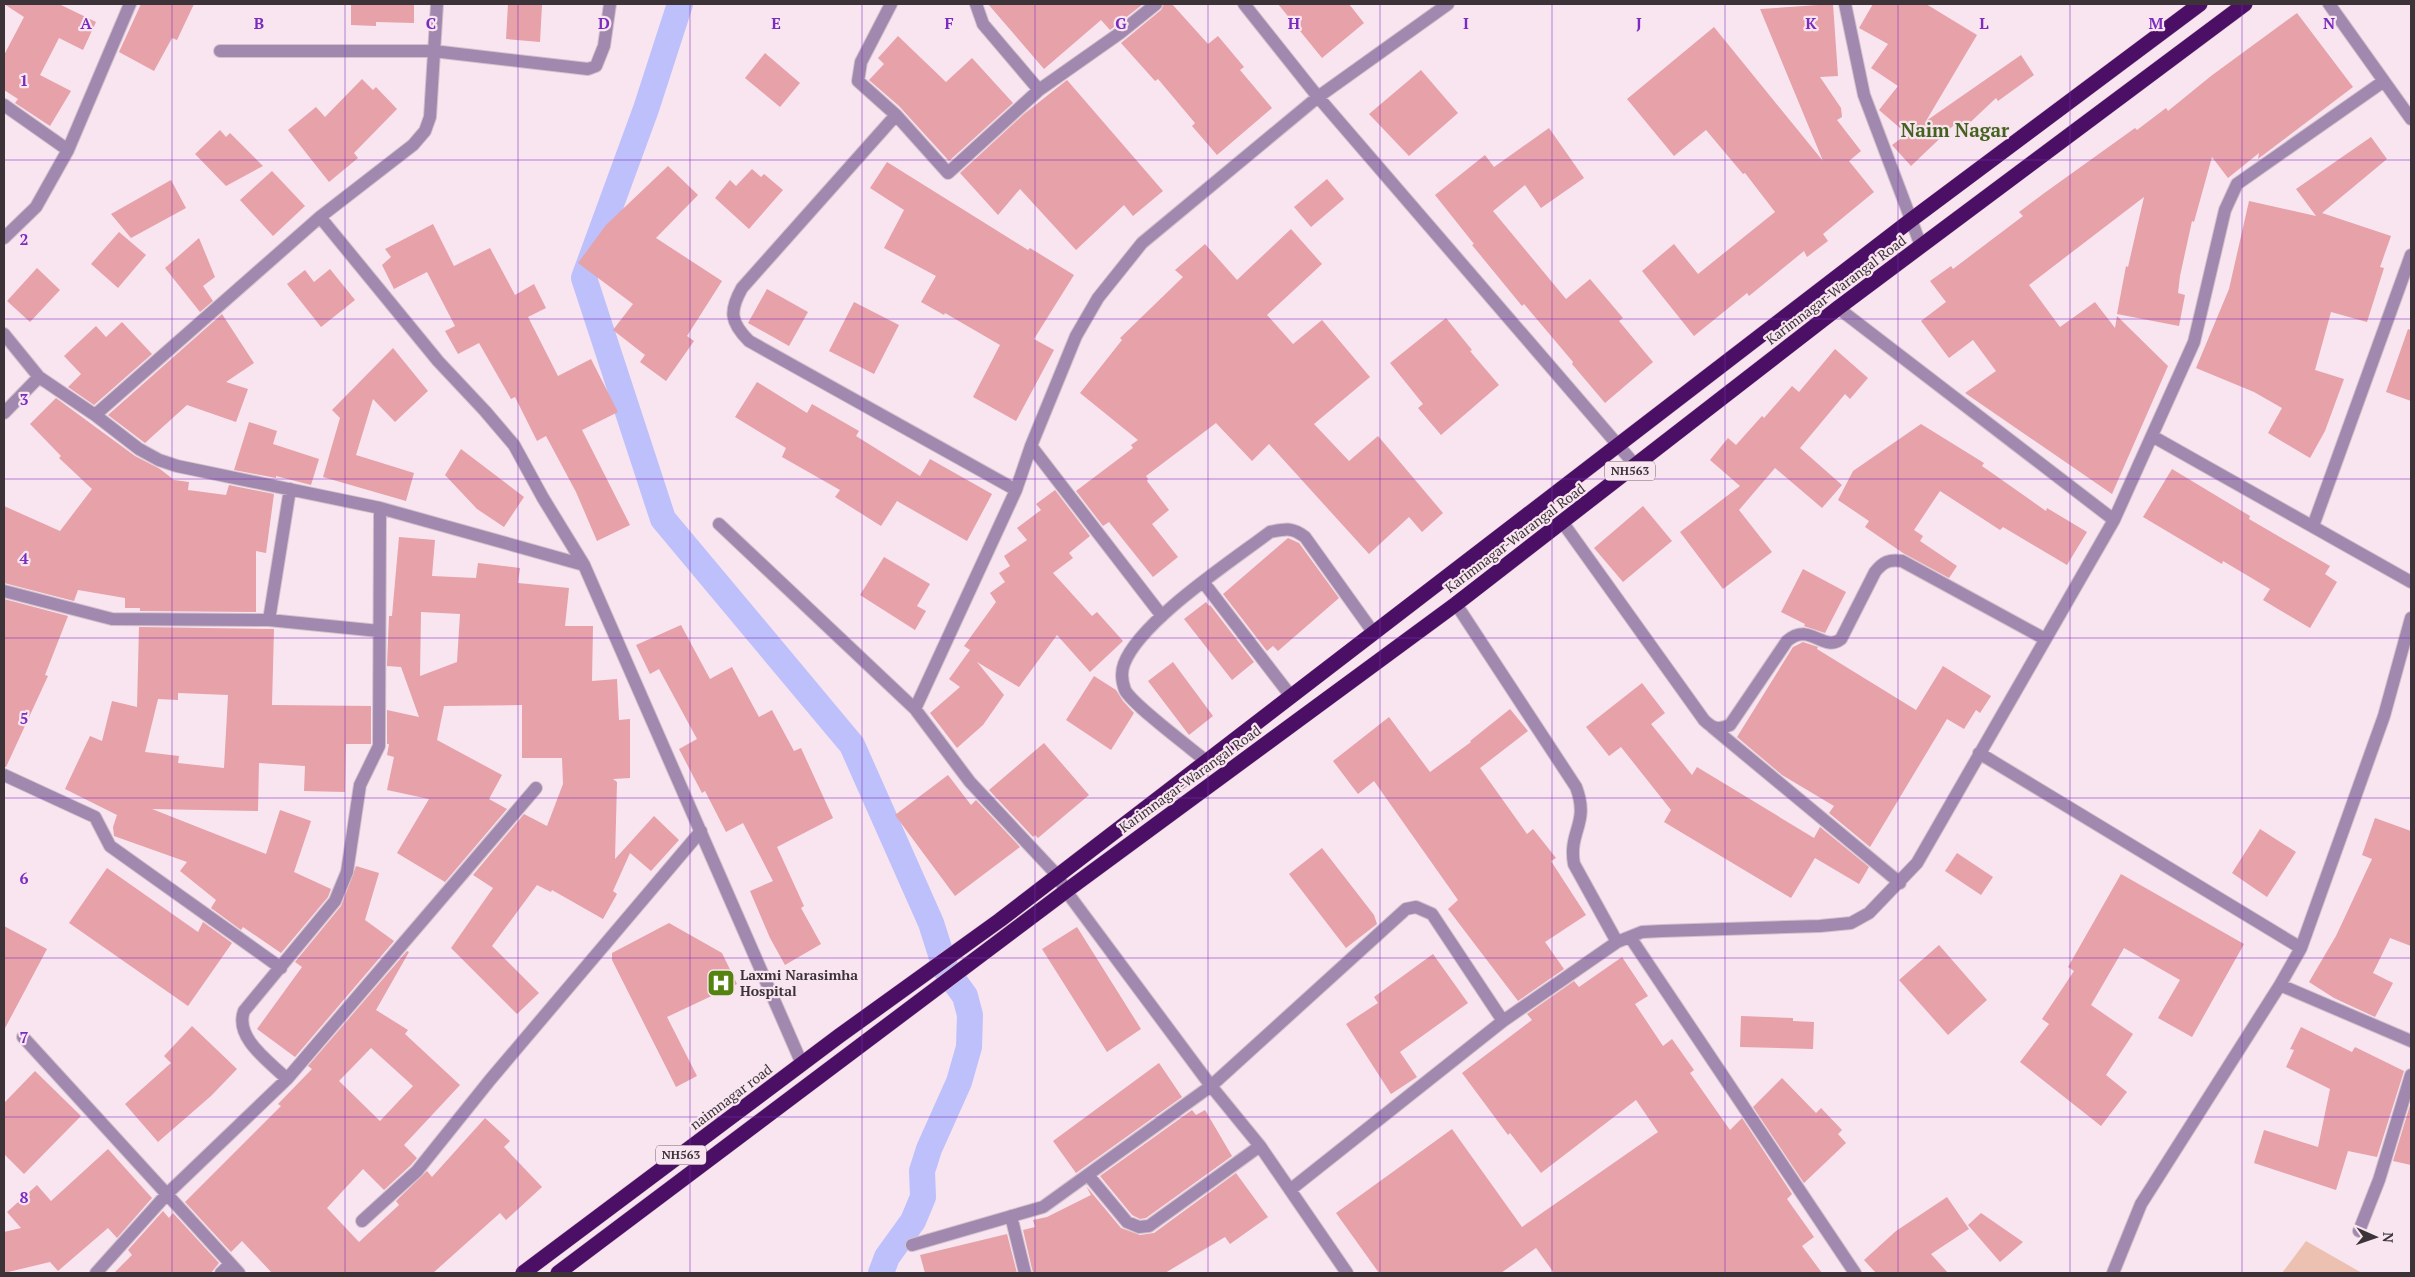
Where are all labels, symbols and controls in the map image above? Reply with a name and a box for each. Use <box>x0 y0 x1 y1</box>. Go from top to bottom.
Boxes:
text: A <box>80 12 92 34</box>
text: B <box>254 12 264 34</box>
text: C <box>426 12 436 34</box>
text: D <box>598 12 610 34</box>
text: E <box>771 12 781 34</box>
text: F <box>944 12 954 34</box>
text: G <box>1115 12 1127 34</box>
text: H <box>1288 12 1300 34</box>
text: I <box>1463 12 1469 34</box>
text: J <box>1636 12 1642 34</box>
text: K <box>1805 12 1817 34</box>
text: L <box>1979 12 1989 34</box>
text: M <box>2149 12 2164 34</box>
text: N <box>2323 12 2335 34</box>
text: 1 <box>19 69 29 91</box>
district label: Naim Nagar <box>1901 117 2010 142</box>
text: 2 <box>19 228 29 250</box>
street label: Karimnagar-Warangal Road <box>1762 230 1910 349</box>
text: 3 <box>19 388 29 410</box>
road number: NH563 <box>1605 462 1655 481</box>
street label: Karimnagar-Warangal Road <box>1441 478 1589 597</box>
text: 4 <box>19 547 29 569</box>
text: 5 <box>19 707 29 729</box>
street label: Karimnagar-Warangal Road <box>1115 721 1265 837</box>
text: 6 <box>19 867 29 889</box>
place label: Laxmi Narasimha Hospital <box>740 965 858 1000</box>
hospital icon: Laxmi Narasimha Hospital <box>706 968 736 998</box>
text: 7 <box>19 1026 29 1048</box>
street label: naimnagar road <box>686 1059 776 1134</box>
road number: NH563 <box>656 1146 706 1164</box>
text: 8 <box>19 1186 29 1208</box>
north arrow <box>2350 1212 2400 1262</box>
text: N <box>2379 1232 2398 1243</box>

